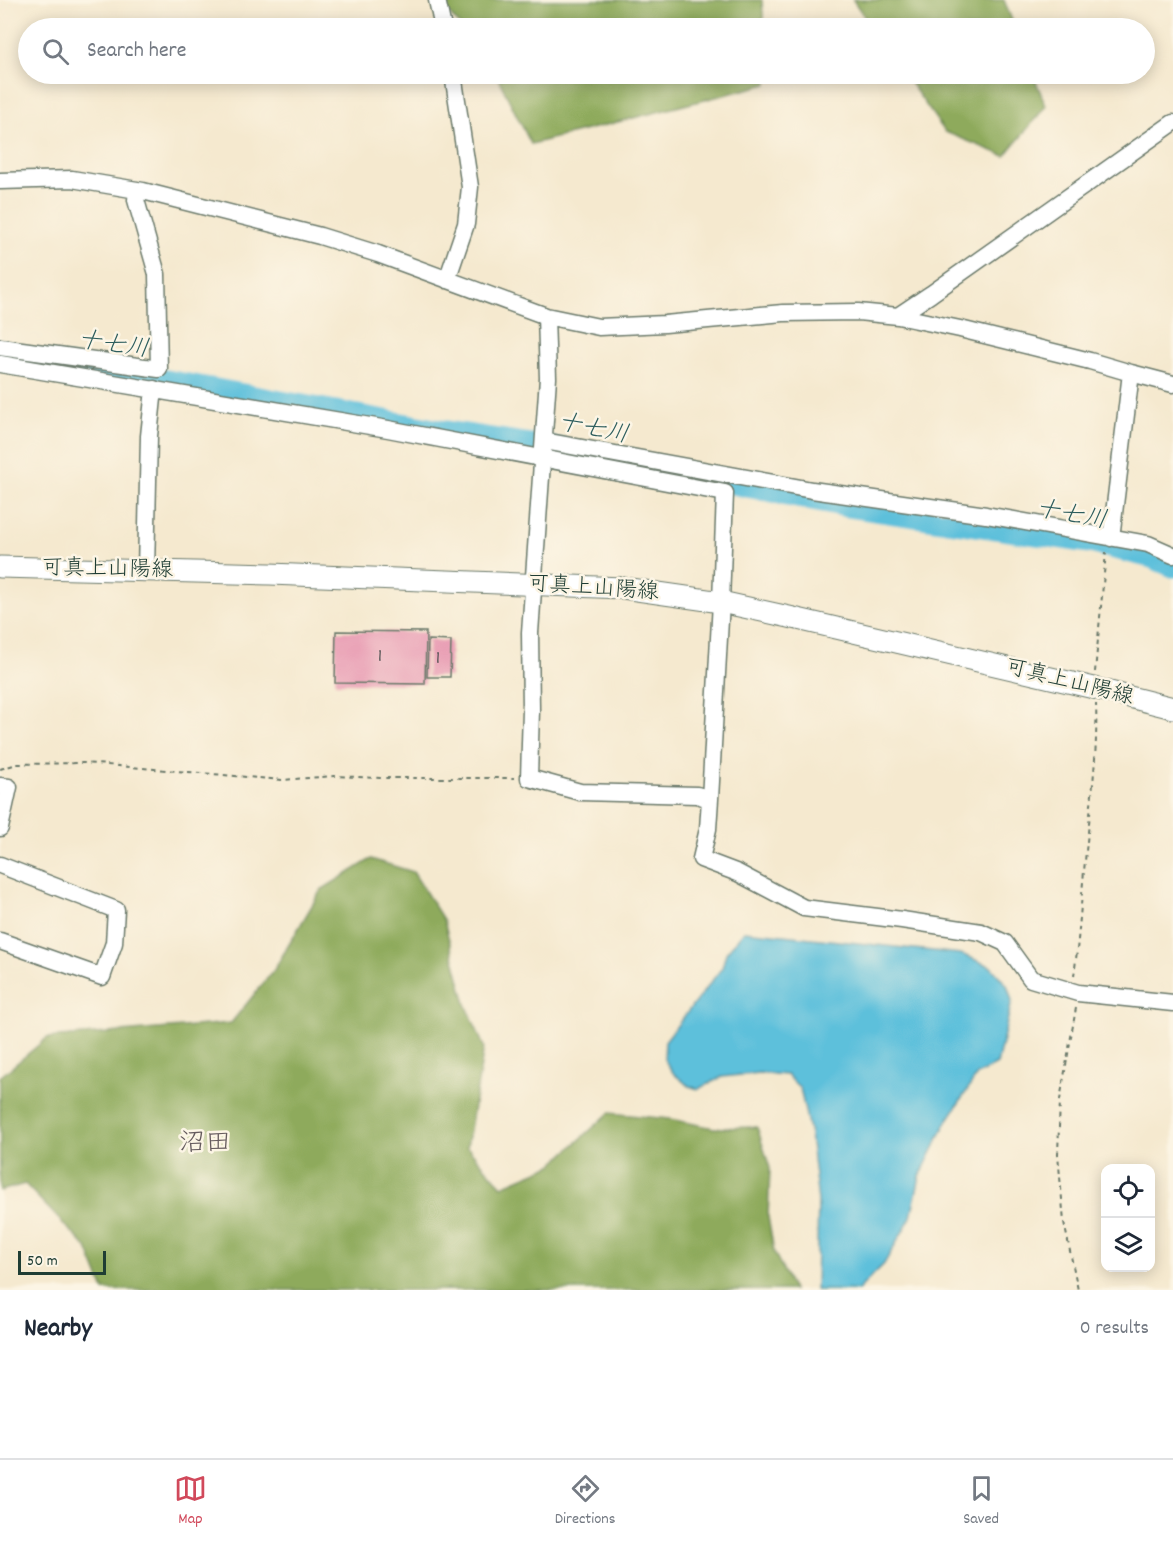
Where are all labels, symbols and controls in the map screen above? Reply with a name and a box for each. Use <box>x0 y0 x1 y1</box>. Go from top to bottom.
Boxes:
search box <box>18 18 1155 84</box>
icon: search <box>39 35 72 68</box>
text: Search here <box>87 36 186 67</box>
water label: 十七川 <box>75 324 151 368</box>
water label: 十七川 <box>554 406 632 454</box>
water label: 十七川 <box>1033 493 1109 539</box>
street label: 可真上山陽線 <box>41 553 173 587</box>
street label: 可真上山陽線 <box>526 569 660 609</box>
house number: 1 <box>378 643 382 671</box>
house number: 1 <box>436 645 440 673</box>
street label: 可真上山陽線 <box>1001 652 1137 714</box>
district label: 沼田 <box>179 1126 231 1163</box>
map controls <box>1101 1164 1155 1272</box>
button: locate <box>1101 1164 1155 1218</box>
button: layers <box>1101 1218 1155 1272</box>
scale bar <box>18 1248 106 1276</box>
text: 50 m <box>27 1250 58 1273</box>
text: Nearby <box>24 1311 92 1348</box>
text: 0 results <box>1080 1315 1149 1343</box>
tab: Map <box>174 1472 207 1531</box>
tab: Directions <box>555 1472 615 1531</box>
tab: Saved <box>963 1472 999 1531</box>

